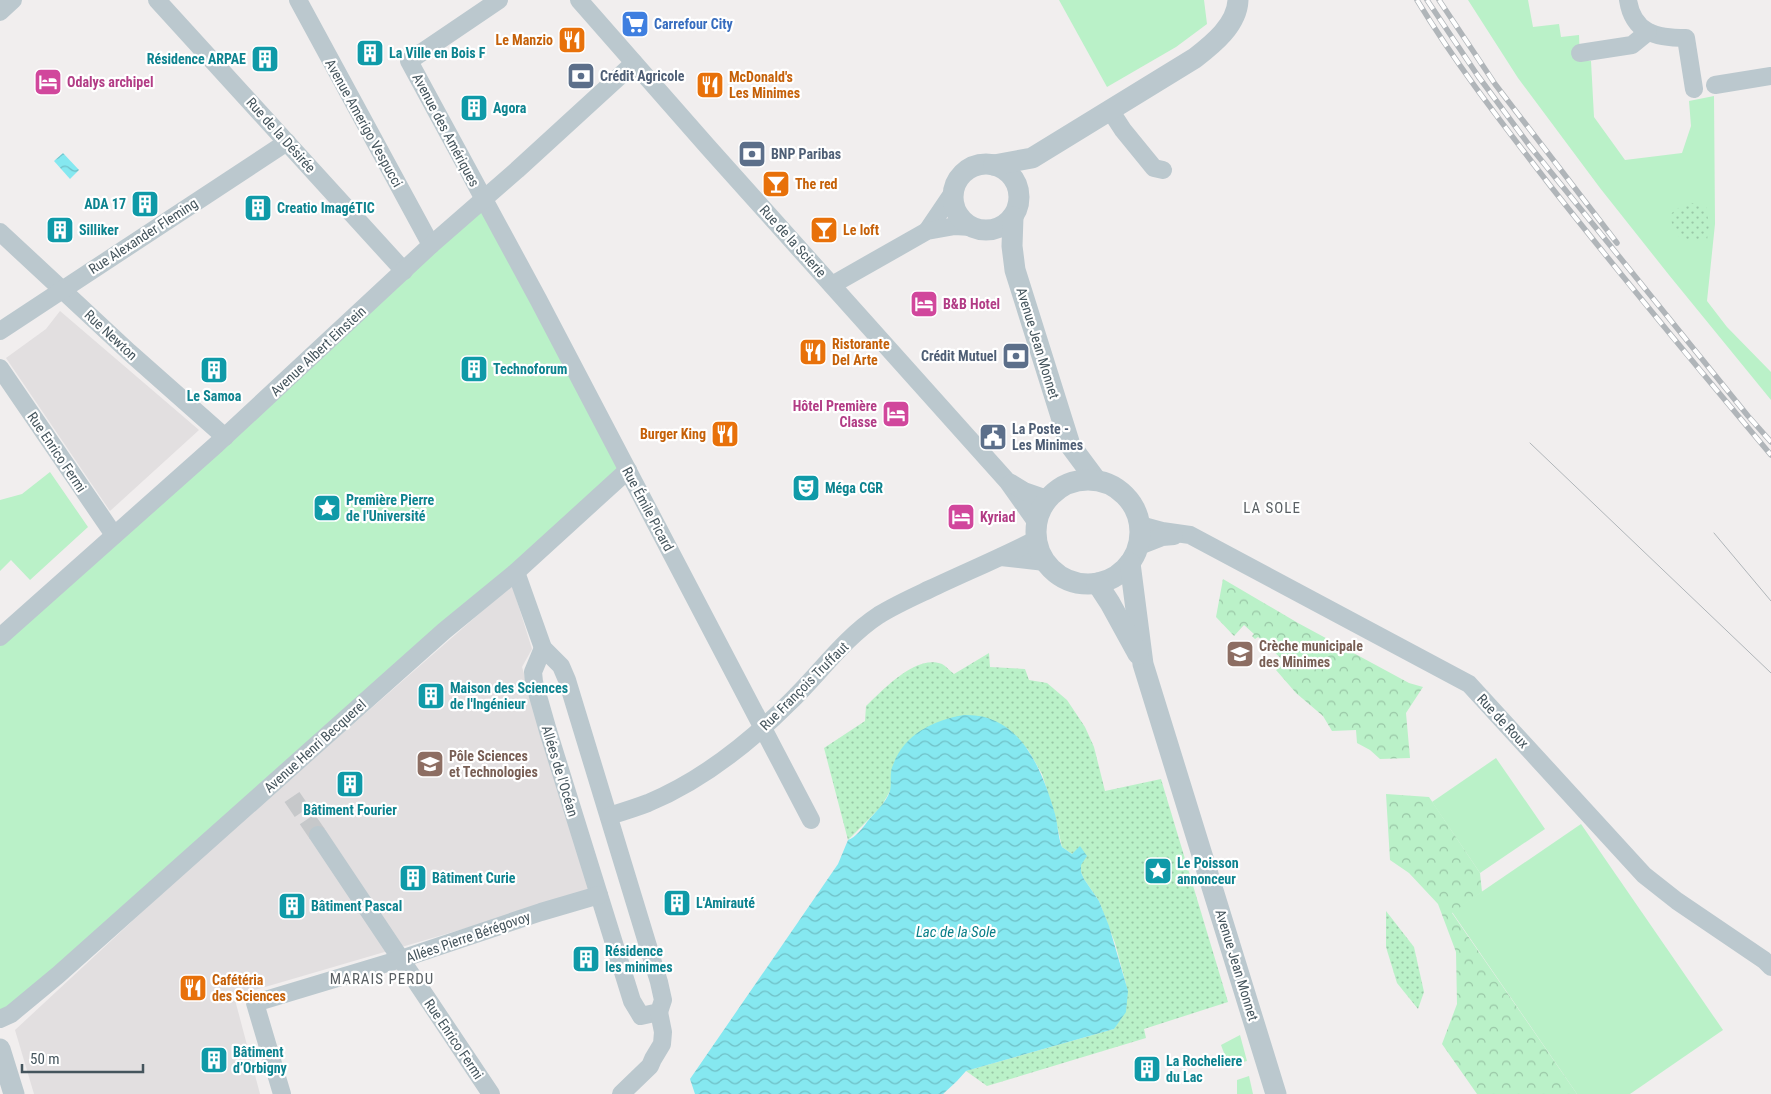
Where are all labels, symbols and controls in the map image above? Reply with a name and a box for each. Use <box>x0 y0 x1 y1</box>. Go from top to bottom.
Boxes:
supermarket icon: Carrefour City <box>620 9 650 39</box>
place label: Carrefour City <box>654 16 734 32</box>
restaurant icon: Le Manzio <box>557 25 587 55</box>
place label: Le Manzio <box>495 32 553 48</box>
building icon: La Ville en Bois F <box>355 38 385 68</box>
building icon: Résidence ARPAE <box>250 44 280 74</box>
place label: La Ville en Bois F <box>389 45 486 61</box>
place label: Résidence ARPAE <box>147 51 246 67</box>
street label: Avenue Amerigo Vespucci <box>322 56 406 190</box>
bank icon: Crédit Agricole <box>566 61 596 91</box>
hotel icon: Odalys archipel <box>33 67 63 97</box>
place label: Crédit Agricole <box>600 68 685 84</box>
place label: McDonald's Les Minimes <box>729 69 800 101</box>
restaurant icon: McDonald's Les Minimes <box>695 70 725 100</box>
street label: Avenue des Amériques <box>409 71 483 189</box>
place label: Odalys archipel <box>67 74 153 90</box>
building icon: Agora <box>459 93 489 123</box>
street label: Rue de la Désirée <box>243 94 319 176</box>
place label: Agora <box>493 100 527 116</box>
bank icon: BNP Paribas <box>737 139 767 169</box>
place label: BNP Paribas <box>771 146 841 162</box>
bar icon: The red <box>761 169 791 199</box>
place label: The red <box>795 176 838 192</box>
building icon: ADA 17 <box>130 189 160 219</box>
building icon: Creatio ImagéTIC <box>243 193 273 223</box>
street label: Rue Alexander Fleming <box>86 195 200 277</box>
place label: ADA 17 <box>84 196 126 212</box>
place label: Creatio ImagéTIC <box>277 200 375 216</box>
street label: Rue de la Scierie <box>756 202 830 281</box>
building icon: Silliker <box>45 215 75 245</box>
bar icon: Le loft <box>809 215 839 245</box>
place label: Silliker <box>79 222 119 238</box>
place label: Le loft <box>843 222 879 238</box>
street label: Avenue Jean Monnet <box>1013 285 1063 401</box>
hotel icon: B&B Hotel <box>909 289 939 319</box>
place label: B&B Hotel <box>943 296 1000 312</box>
street label: Avenue Albert Einstein <box>267 303 369 399</box>
street label: Rue Newton <box>81 307 141 363</box>
place label: Ristorante Del Arte <box>832 336 890 368</box>
restaurant icon: Ristorante Del Arte <box>798 337 828 367</box>
bank icon: Crédit Mutuel <box>1001 341 1031 371</box>
place label: Crédit Mutuel <box>921 348 997 364</box>
building icon: Technoforum <box>459 354 489 384</box>
building icon: Le Samoa <box>199 355 229 385</box>
place label: Technoforum <box>493 361 567 377</box>
place label: Le Samoa <box>187 388 242 404</box>
place label: Hôtel Première Classe <box>793 398 877 430</box>
hotel icon: Hôtel Première Classe <box>881 399 911 429</box>
street label: Rue Enrico Fermi <box>24 409 90 495</box>
restaurant icon: Burger King <box>710 419 740 449</box>
place label: La Poste - Les Minimes <box>1012 421 1083 453</box>
public building icon: La Poste - Les Minimes <box>978 422 1008 452</box>
place label: Burger King <box>640 426 706 442</box>
street label: Rue Émile Picard <box>619 464 678 554</box>
theatre icon: Méga CGR <box>791 473 821 503</box>
place label: Méga CGR <box>825 480 883 496</box>
place label: Première Pierre de l'Université <box>346 492 435 524</box>
place icon: Première Pierre de l'Université <box>312 493 342 523</box>
district label: LA SOLE <box>1243 499 1301 517</box>
hotel icon: Kyriad <box>946 502 976 532</box>
place label: Kyriad <box>980 509 1015 525</box>
place label: Crèche municipale des Minimes <box>1259 638 1363 670</box>
street label: Rue François Truffaut <box>757 639 851 733</box>
school or university icon: Crèche municipale des Minimes <box>1225 639 1255 669</box>
place label: Maison des Sciences de l'Ingénieur <box>450 680 568 712</box>
building icon: Maison des Sciences de l'Ingénieur <box>416 681 446 711</box>
street label: Rue de Roux <box>1474 691 1532 751</box>
street label: Avenue Henri Becquerel <box>261 696 369 796</box>
street label: Allées de l'Océan <box>539 723 581 819</box>
place label: Pôle Sciences et Technologies <box>449 748 538 780</box>
school or university icon: Pôle Sciences et Technologies <box>415 749 445 779</box>
building icon: Bâtiment Fourier <box>335 769 365 799</box>
place label: Bâtiment Fourier <box>303 802 397 818</box>
place label: Le Poisson annonceur <box>1177 855 1239 887</box>
place icon: Le Poisson annonceur <box>1143 856 1173 886</box>
building icon: Bâtiment Curie <box>398 863 428 893</box>
place label: Bâtiment Curie <box>432 870 516 886</box>
building icon: L'Amirauté <box>662 888 692 918</box>
building icon: Bâtiment Pascal <box>277 891 307 921</box>
place label: L'Amirauté <box>696 895 755 911</box>
place label: Bâtiment Pascal <box>311 898 402 914</box>
street label: Avenue Jean Monnet <box>1212 907 1262 1023</box>
street label: Allées Pierre Bérégovoy <box>404 908 532 966</box>
water label: Lac de la Sole <box>916 923 996 941</box>
place label: Résidence les minimes <box>605 943 673 975</box>
building icon: Résidence les minimes <box>571 944 601 974</box>
district label: MARAIS PERDU <box>330 970 434 988</box>
place label: Cafétéria des Sciences <box>212 972 286 1004</box>
restaurant icon: Cafétéria des Sciences <box>178 973 208 1003</box>
street label: Rue Enrico Fermi <box>421 996 487 1082</box>
scale bar <box>22 1042 144 1074</box>
place label: Bâtiment d’Orbigny <box>233 1044 288 1076</box>
building icon: Bâtiment d’Orbigny <box>199 1045 229 1075</box>
text: 50 m <box>30 1050 60 1068</box>
place label: La Rocheliere du Lac <box>1166 1053 1243 1085</box>
building icon: La Rocheliere du Lac <box>1132 1054 1162 1084</box>

